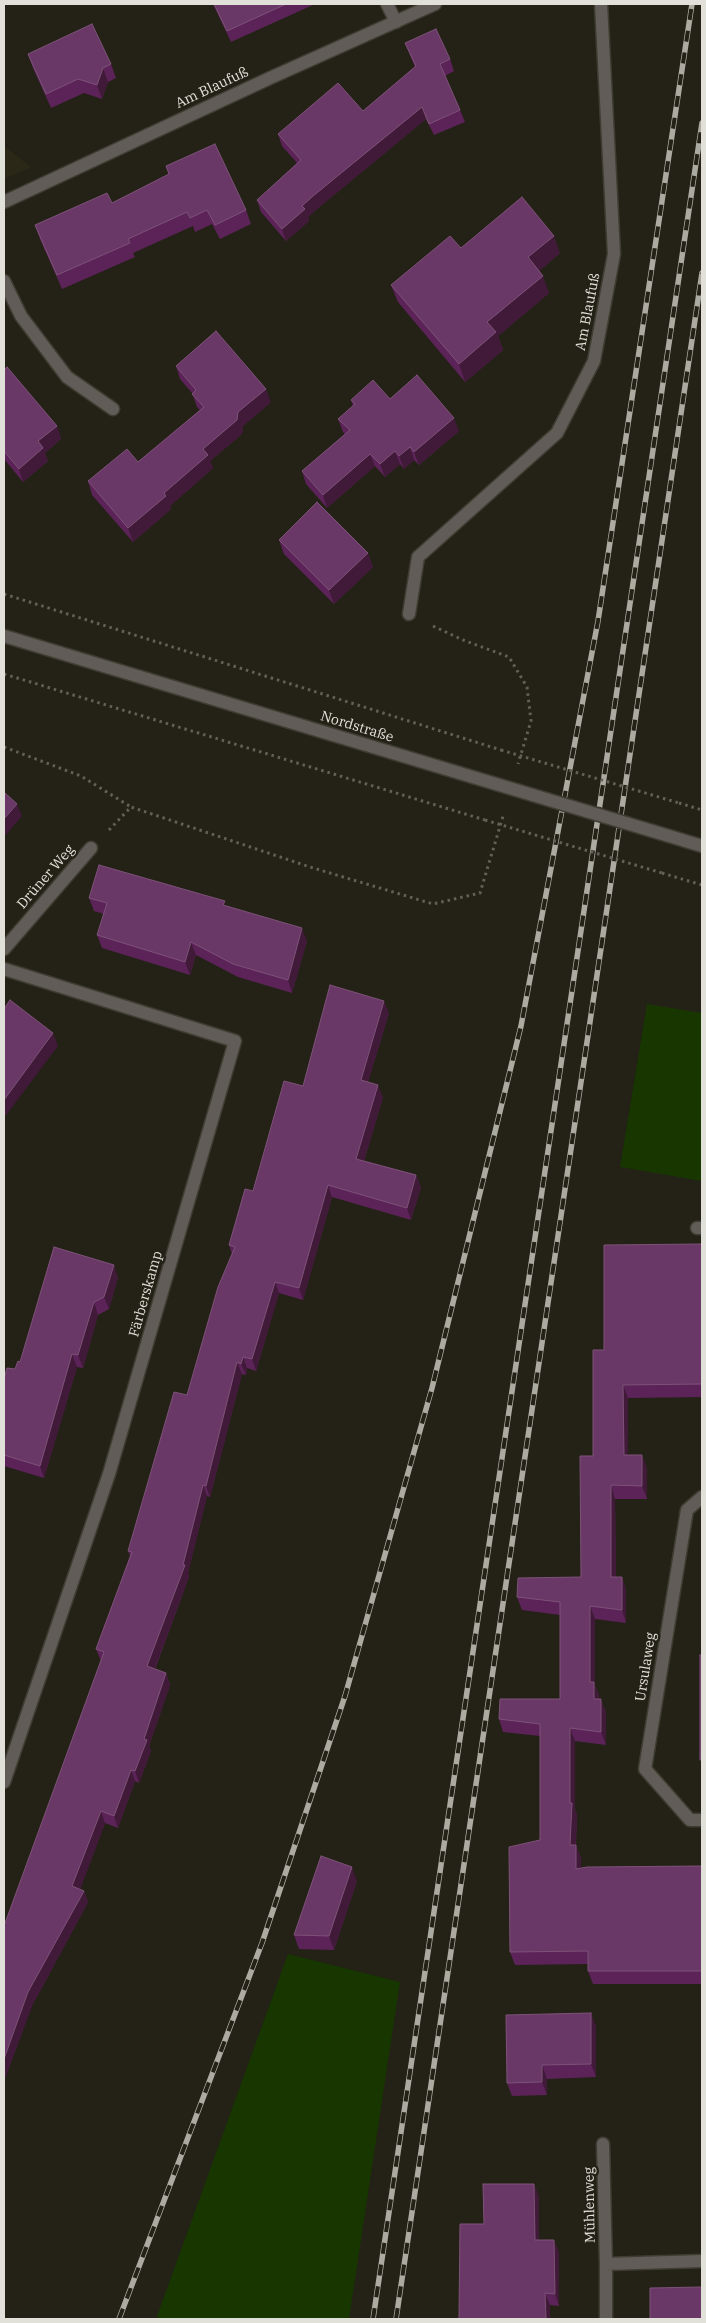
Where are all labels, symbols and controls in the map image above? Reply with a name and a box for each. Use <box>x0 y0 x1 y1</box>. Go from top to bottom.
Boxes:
street label: Am Blaufuß <box>173 64 251 112</box>
street label: Am Blaufuß <box>572 272 604 352</box>
street label: Nordstraße <box>318 708 396 746</box>
street label: Drüner Weg <box>14 842 78 912</box>
street label: Färberskamp <box>126 1249 166 1339</box>
street label: Ursulaweg <box>632 1631 660 1703</box>
street label: Mühlenweg <box>581 2167 599 2243</box>

